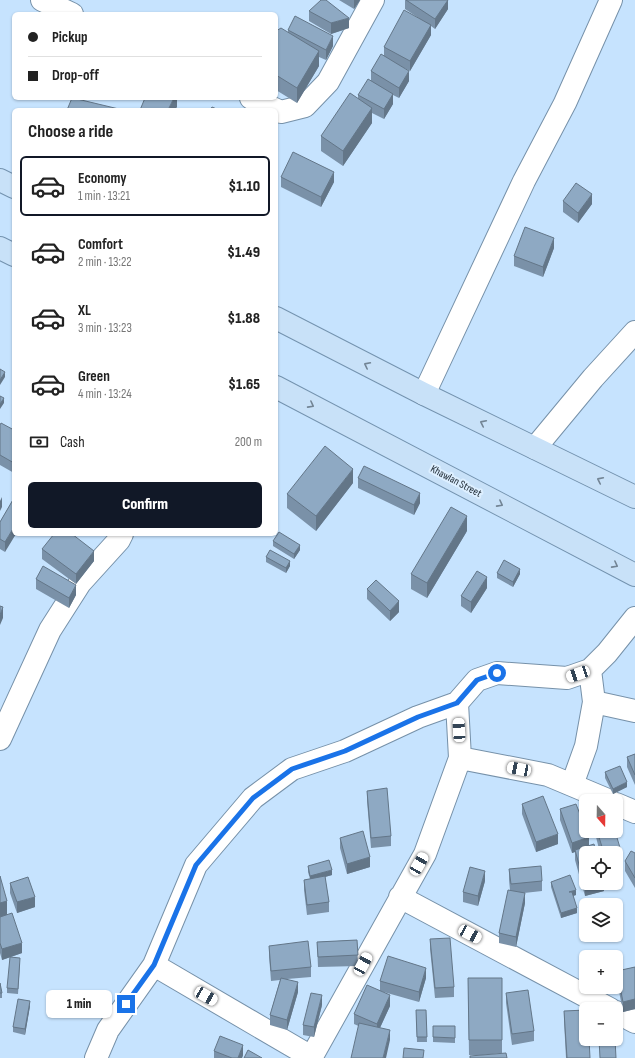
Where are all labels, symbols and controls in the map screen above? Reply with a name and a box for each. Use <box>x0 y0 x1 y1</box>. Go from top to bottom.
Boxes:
text: Pickup <box>52 28 88 47</box>
text: Drop-off <box>52 66 99 85</box>
text: Choose a ride <box>28 121 113 142</box>
icon: car <box>30 168 66 204</box>
text: Economy <box>78 169 127 188</box>
text: $1.10 <box>228 177 260 196</box>
text: 1 min · 13:21 <box>78 188 130 204</box>
icon: car <box>30 234 66 270</box>
text: Comfort <box>78 235 123 254</box>
text: $1.49 <box>227 243 260 262</box>
text: 2 min · 13:22 <box>78 254 132 270</box>
icon: car <box>30 300 66 336</box>
text: XL <box>78 301 91 320</box>
text: $1.88 <box>227 309 260 328</box>
text: 3 min · 13:23 <box>78 320 132 336</box>
one-way arrow <box>364 362 371 370</box>
icon: car <box>30 366 66 402</box>
text: Green <box>78 367 110 386</box>
text: $1.65 <box>228 375 260 394</box>
text: 4 min · 13:24 <box>78 386 132 402</box>
one-way arrow <box>306 400 314 408</box>
one-way arrow <box>480 420 488 428</box>
icon: cash <box>28 431 50 453</box>
text: Cash <box>60 433 85 452</box>
text: 200 m <box>235 434 262 450</box>
street label: Khawlan Street <box>428 462 484 500</box>
one-way arrow <box>597 477 604 485</box>
button: Confirm <box>28 482 262 528</box>
one-way arrow <box>496 500 503 507</box>
one-way arrow <box>611 560 618 567</box>
route start <box>488 664 506 682</box>
car <box>565 664 591 684</box>
car <box>452 718 466 742</box>
car <box>506 761 532 777</box>
north arrow <box>579 794 623 838</box>
map controls <box>579 794 623 1046</box>
button: locate <box>579 846 623 890</box>
car <box>408 851 430 877</box>
button: layers <box>579 898 623 942</box>
car <box>457 923 483 945</box>
button: + <box>579 950 623 994</box>
car <box>352 951 374 977</box>
car <box>193 985 219 1007</box>
callout: 1 min <box>46 990 112 1018</box>
route end <box>117 995 135 1013</box>
text: 1 min <box>67 996 91 1012</box>
button: − <box>579 1002 623 1046</box>

